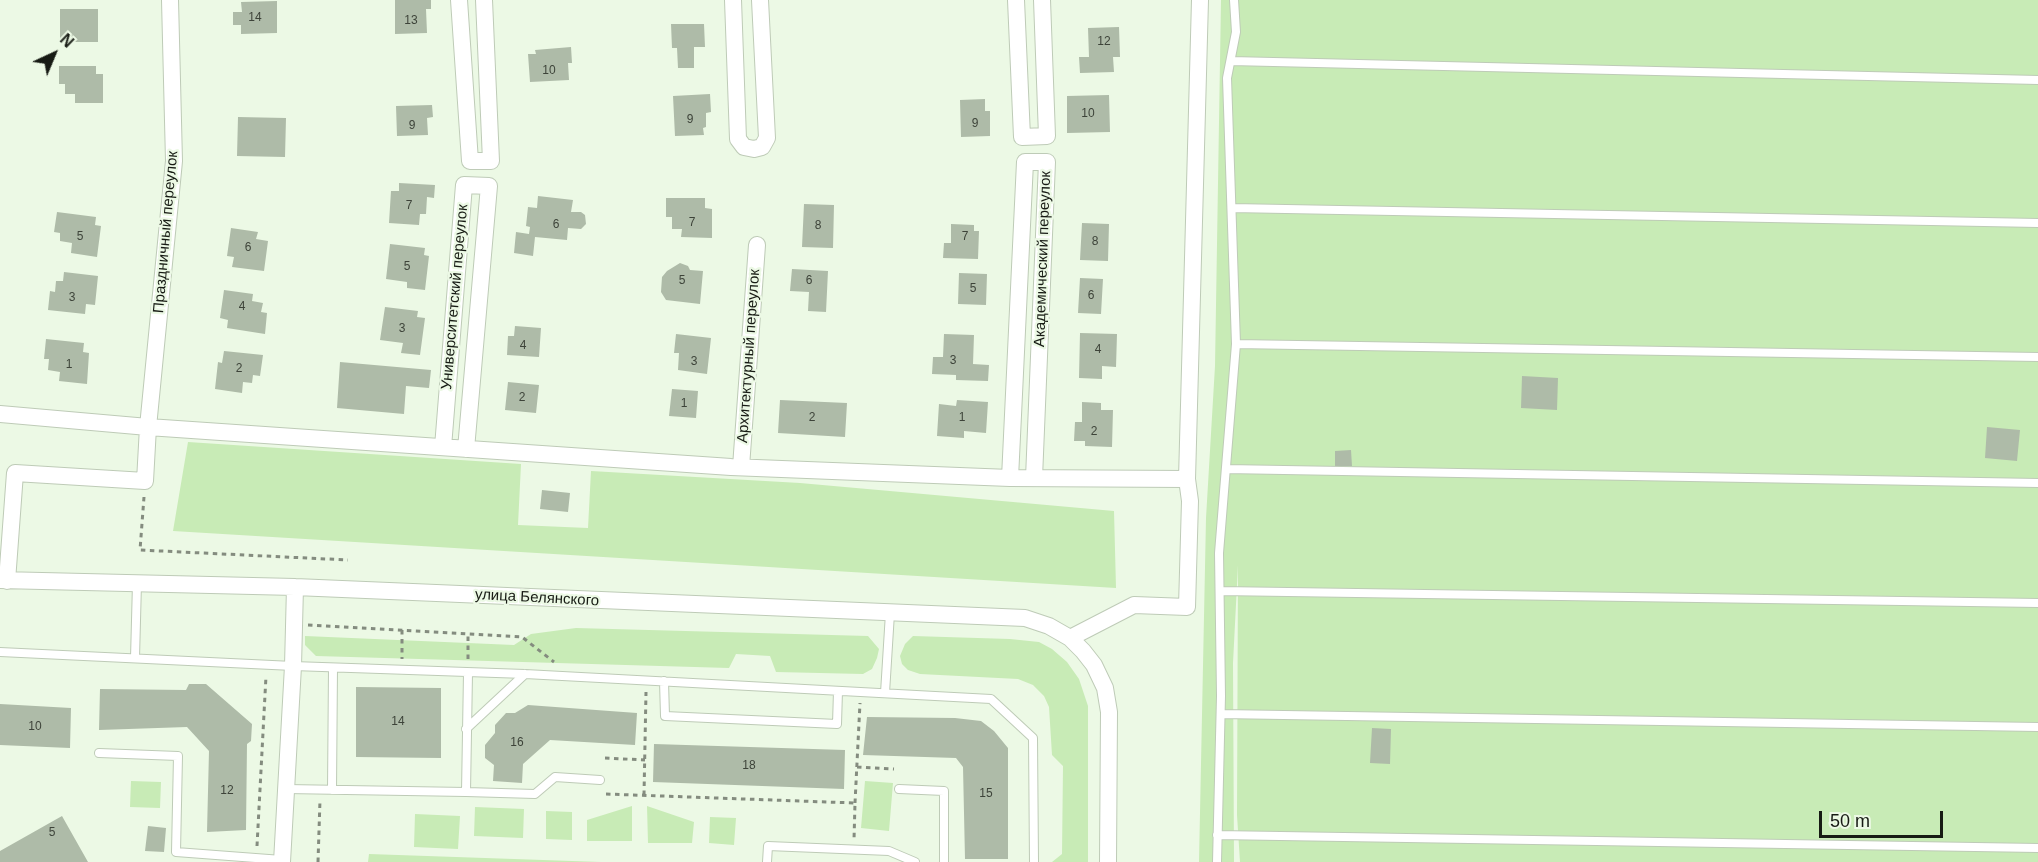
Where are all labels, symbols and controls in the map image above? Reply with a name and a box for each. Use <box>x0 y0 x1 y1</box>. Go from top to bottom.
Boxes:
house number: 14 <box>248 11 262 25</box>
house number: 13 <box>404 14 418 28</box>
north arrow <box>24 24 84 84</box>
text: N <box>57 31 77 51</box>
house number: 12 <box>1097 35 1111 49</box>
house number: 10 <box>542 64 556 78</box>
house number: 10 <box>1081 107 1095 121</box>
house number: 9 <box>687 113 693 127</box>
house number: 9 <box>972 117 978 131</box>
house number: 9 <box>409 119 415 133</box>
street label: Праздничный переулок <box>150 150 182 314</box>
street label: Академический переулок <box>1031 171 1055 347</box>
house number: 7 <box>406 199 412 213</box>
street label: Университетский переулок <box>438 204 472 390</box>
house number: 7 <box>689 216 695 230</box>
house number: 6 <box>553 218 559 232</box>
house number: 8 <box>815 219 821 233</box>
house number: 5 <box>77 230 83 244</box>
house number: 7 <box>962 230 968 244</box>
house number: 8 <box>1092 235 1098 249</box>
house number: 6 <box>245 241 251 255</box>
house number: 5 <box>404 260 410 274</box>
street label: Архитектурный переулок <box>734 269 764 443</box>
house number: 5 <box>679 274 685 288</box>
house number: 6 <box>806 274 812 288</box>
house number: 5 <box>970 282 976 296</box>
house number: 6 <box>1088 289 1094 303</box>
house number: 3 <box>69 291 75 305</box>
house number: 4 <box>239 300 245 314</box>
house number: 3 <box>399 322 405 336</box>
house number: 4 <box>520 339 526 353</box>
house number: 4 <box>1095 343 1101 357</box>
house number: 3 <box>950 354 956 368</box>
house number: 3 <box>691 355 697 369</box>
house number: 1 <box>66 358 72 372</box>
house number: 2 <box>236 362 242 376</box>
house number: 2 <box>519 391 525 405</box>
house number: 1 <box>681 397 687 411</box>
house number: 2 <box>809 411 815 425</box>
house number: 1 <box>959 411 965 425</box>
house number: 2 <box>1091 425 1097 439</box>
street label: улица Белянского <box>474 586 600 610</box>
house number: 14 <box>391 715 405 729</box>
house number: 10 <box>28 720 42 734</box>
house number: 16 <box>510 736 524 750</box>
house number: 18 <box>742 759 756 773</box>
house number: 12 <box>220 784 234 798</box>
house number: 15 <box>979 787 993 801</box>
scale bar <box>1822 799 1946 837</box>
text: 50 m <box>1830 811 1870 831</box>
house number: 5 <box>49 826 55 840</box>

